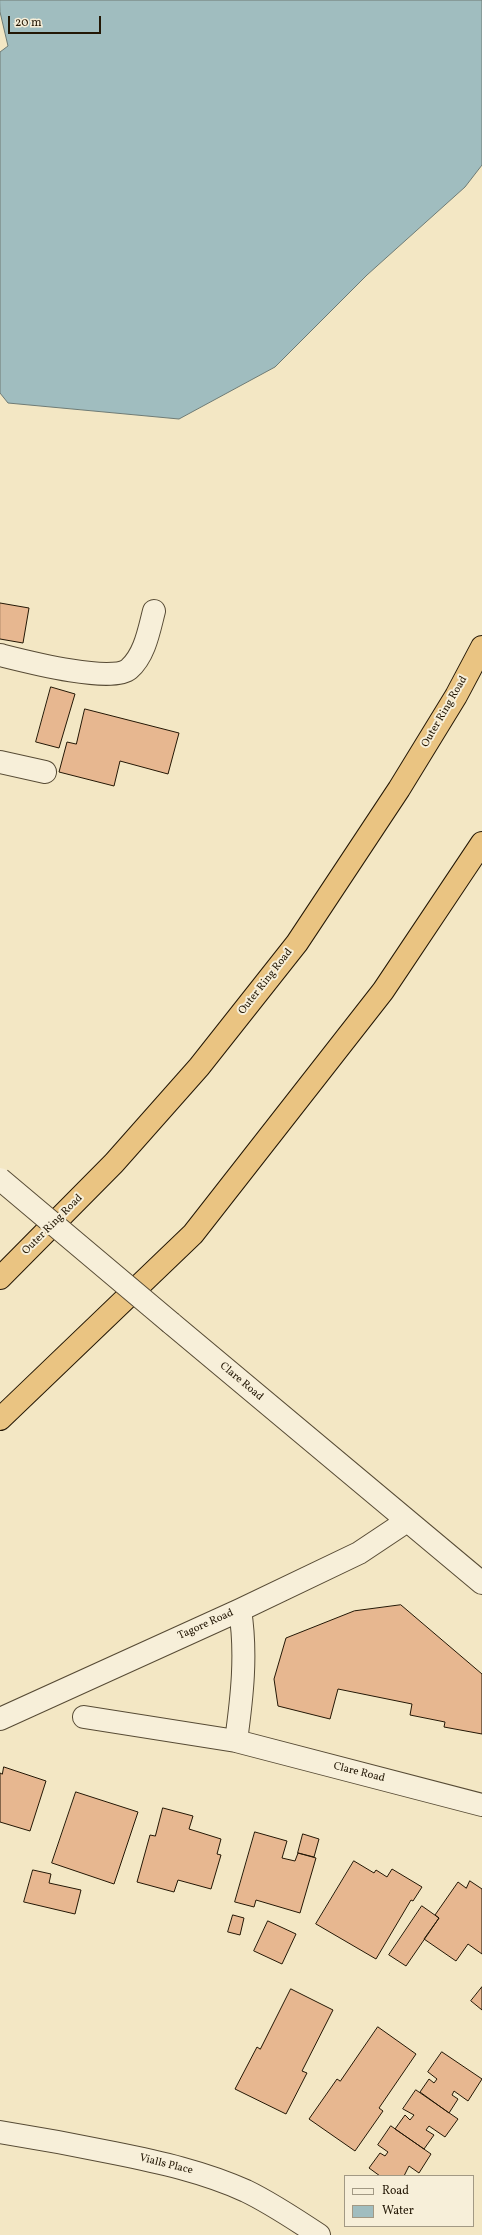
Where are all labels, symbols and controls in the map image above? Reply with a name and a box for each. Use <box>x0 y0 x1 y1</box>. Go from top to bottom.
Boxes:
scale bar <box>10 8 103 34</box>
text: 20 m <box>15 15 42 31</box>
street label: Outer Ring Road <box>419 674 471 750</box>
street label: Outer Ring Road <box>236 946 296 1018</box>
street label: Outer Ring Road <box>20 1192 86 1258</box>
street label: Clare Road <box>217 1360 265 1404</box>
street label: Tagore Road <box>176 1607 236 1643</box>
street label: Clare Road <box>332 1760 386 1786</box>
street label: Vialls Place <box>138 2152 194 2178</box>
legend <box>344 2175 474 2227</box>
text: Road <box>382 2183 409 2199</box>
text: Water <box>382 2203 414 2219</box>

